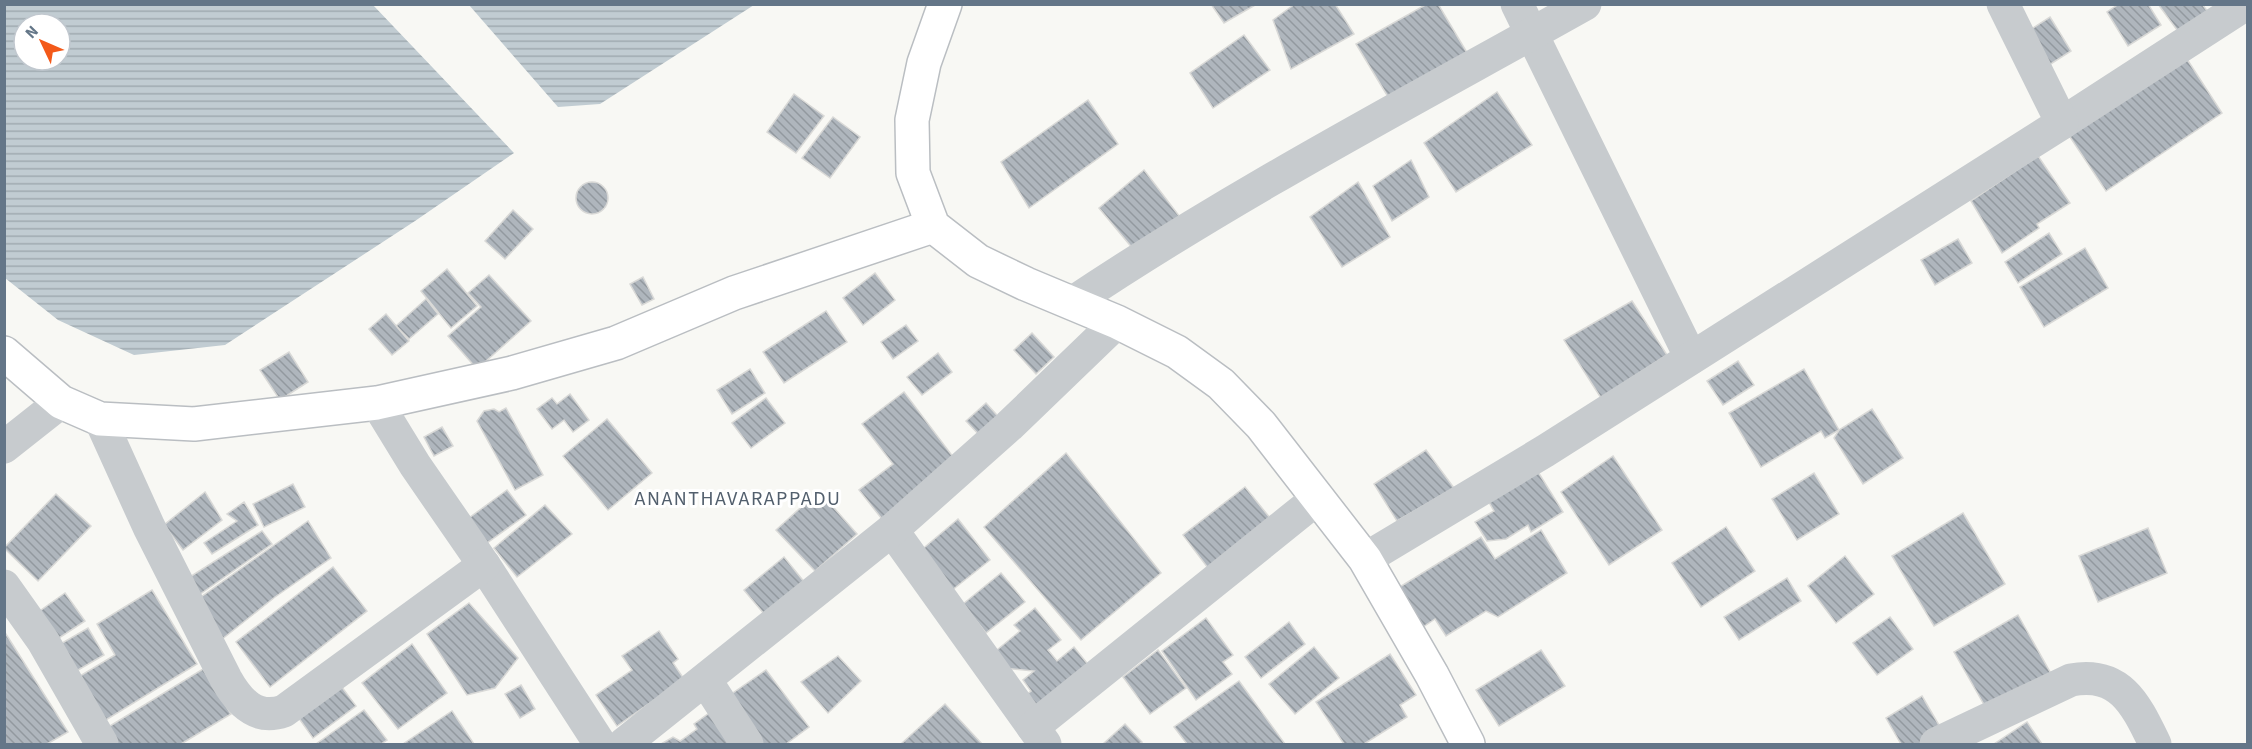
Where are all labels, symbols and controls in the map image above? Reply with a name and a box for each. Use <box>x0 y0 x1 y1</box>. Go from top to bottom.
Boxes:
north arrow <box>12 12 72 72</box>
text: N <box>20 21 44 44</box>
district label: ANANTHAVARAPPADU <box>635 485 841 513</box>

